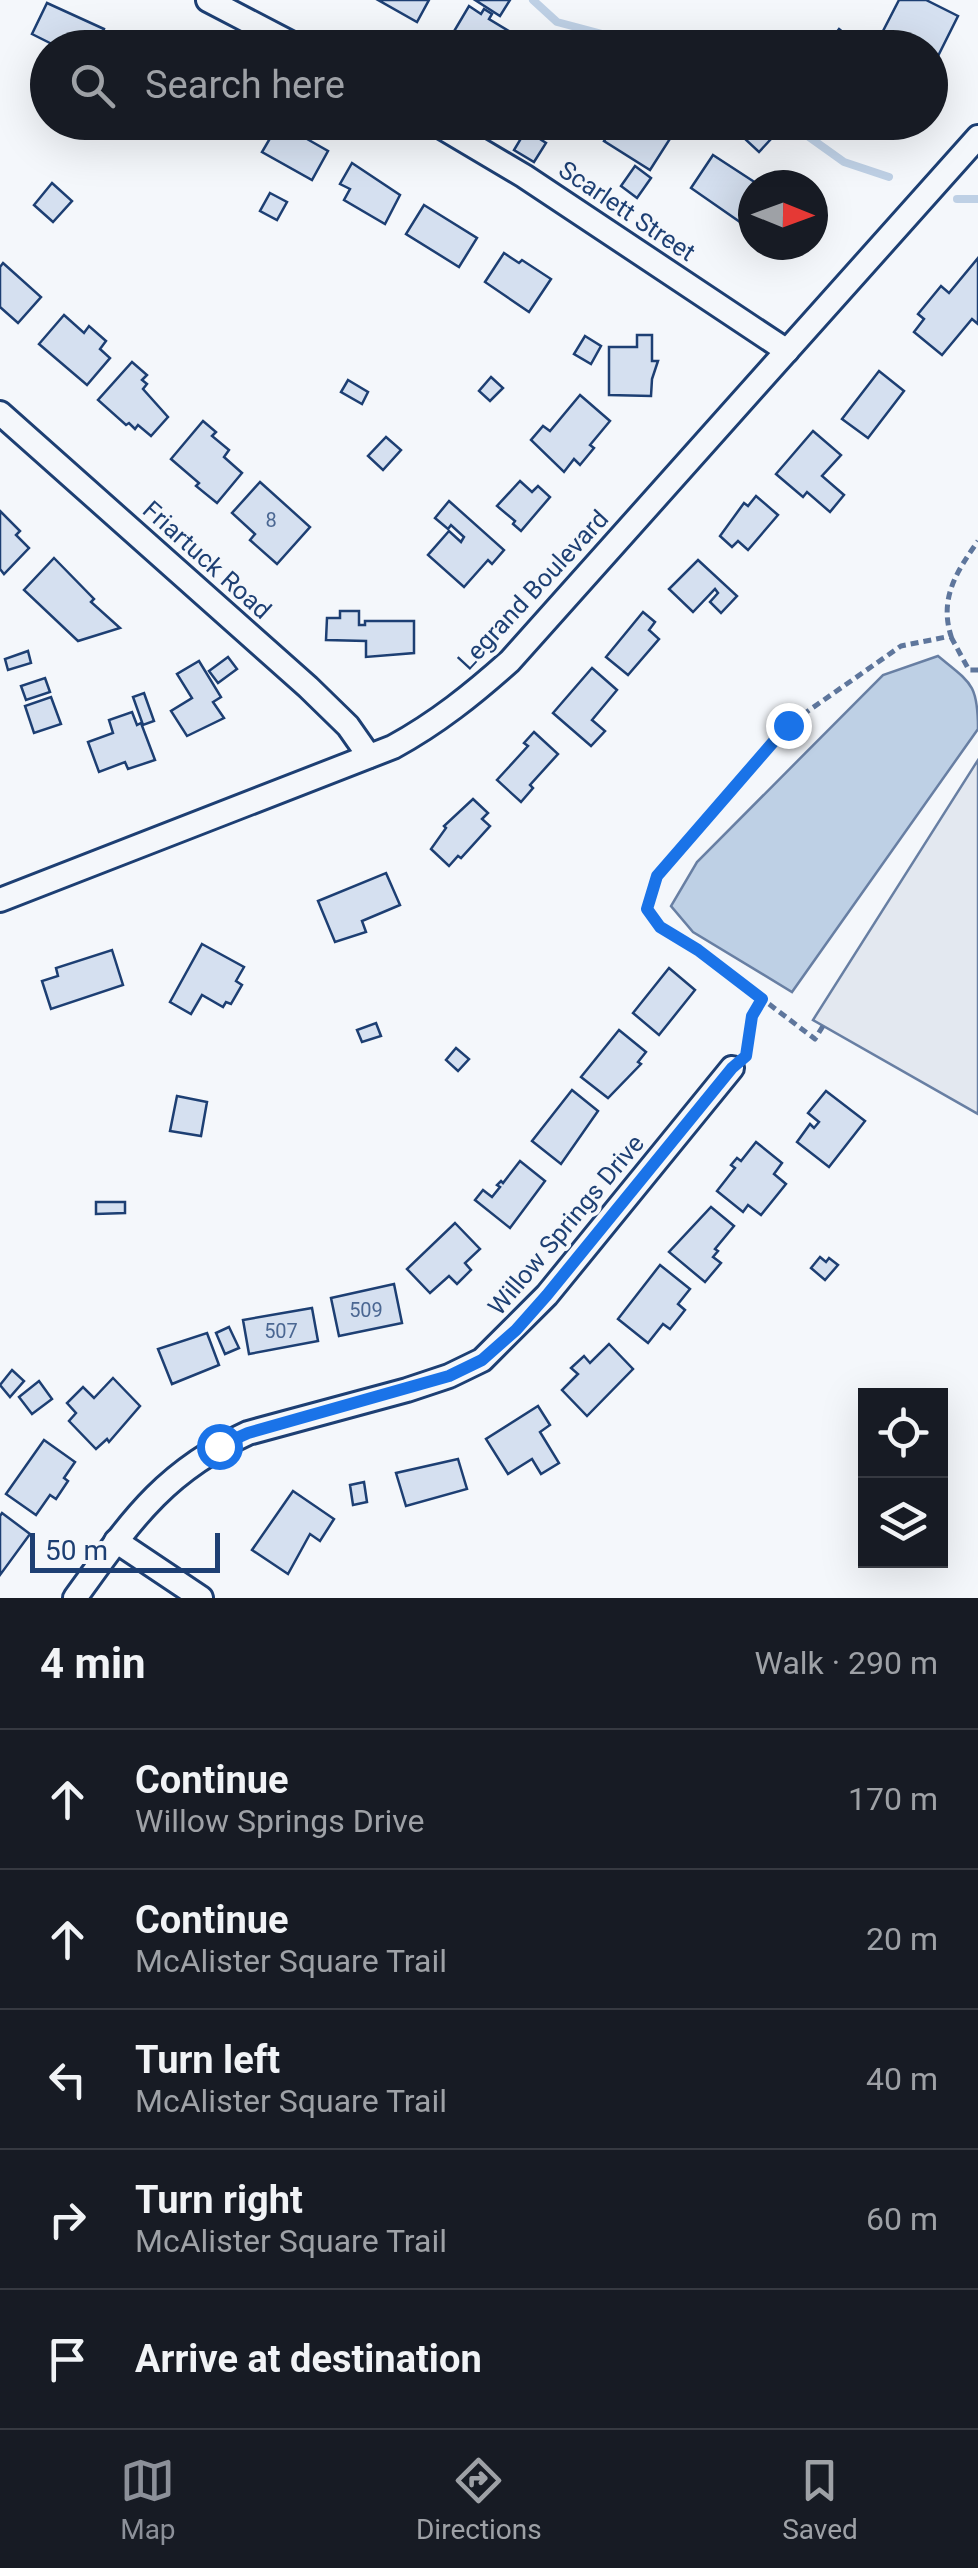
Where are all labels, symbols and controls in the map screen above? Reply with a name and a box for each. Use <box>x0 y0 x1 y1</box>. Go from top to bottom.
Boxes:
search box <box>30 30 948 140</box>
icon: search <box>65 58 120 113</box>
text: Search here <box>145 63 345 107</box>
street label: Scarlett Street <box>553 155 701 267</box>
north arrow <box>738 170 828 260</box>
street label: Friartuck Road <box>137 495 277 625</box>
street label: Legrand Boulevard <box>452 504 614 676</box>
house number: 8 <box>265 508 277 532</box>
route end <box>766 703 812 749</box>
street label: Willow Springs Drive <box>482 1129 650 1321</box>
house number: 509 <box>349 1298 383 1322</box>
house number: 507 <box>264 1319 298 1343</box>
map controls <box>858 1388 948 1568</box>
button: locate <box>858 1388 948 1478</box>
route start <box>197 1424 243 1470</box>
button: layers <box>858 1478 948 1568</box>
scale bar <box>30 1528 220 1572</box>
text: 50 m <box>45 1534 108 1567</box>
text: 4 min <box>40 1639 146 1688</box>
text: Walk · 290 m <box>755 1644 938 1682</box>
text: Continue <box>135 1758 289 1802</box>
icon: ahead <box>40 1772 95 1827</box>
text: 170 m <box>848 1780 938 1818</box>
text: Willow Springs Drive <box>135 1802 425 1840</box>
text: Continue <box>135 1898 289 1942</box>
icon: ahead <box>40 1912 95 1967</box>
text: 20 m <box>866 1920 938 1958</box>
text: McAlister Square Trail <box>135 1942 447 1980</box>
text: Turn left <box>135 2038 280 2082</box>
icon: left <box>40 2052 95 2107</box>
text: 40 m <box>866 2060 938 2098</box>
text: McAlister Square Trail <box>135 2082 447 2120</box>
text: Turn right <box>135 2178 303 2222</box>
icon: right <box>40 2192 95 2247</box>
text: 60 m <box>866 2200 938 2238</box>
text: McAlister Square Trail <box>135 2222 447 2260</box>
icon: arrive <box>40 2332 95 2387</box>
text: Arrive at destination <box>135 2337 482 2381</box>
tab: Map <box>120 2453 176 2546</box>
tab: Directions <box>416 2453 542 2546</box>
tab: Saved <box>782 2453 858 2546</box>

